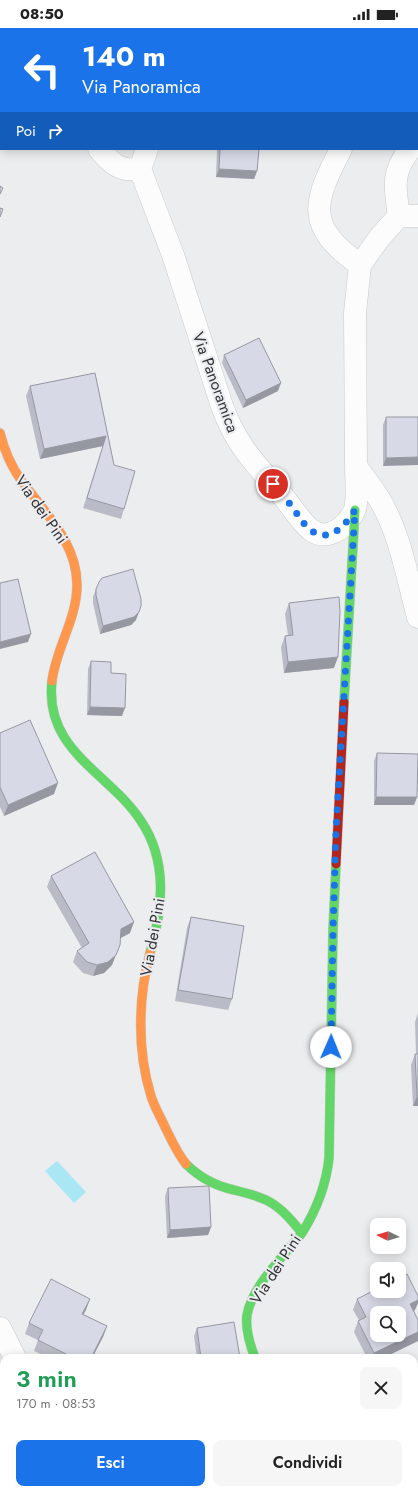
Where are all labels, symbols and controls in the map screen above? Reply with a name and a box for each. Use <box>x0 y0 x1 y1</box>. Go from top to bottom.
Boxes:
text: 08:50 <box>20 3 64 25</box>
text: 140 m <box>82 36 166 77</box>
icon: left <box>16 44 68 96</box>
text: Via Panoramica <box>82 74 201 100</box>
text: Poi <box>16 120 36 142</box>
icon: right <box>44 120 66 142</box>
street label: Via Panoramica <box>187 329 244 436</box>
pin <box>256 467 290 501</box>
street label: Via dei Pini <box>10 470 74 548</box>
icon: arrive <box>262 473 284 495</box>
street label: Via dei Pini <box>134 896 171 978</box>
position arrow <box>310 1026 352 1068</box>
north arrow <box>370 1218 406 1254</box>
map controls <box>370 1218 406 1342</box>
street label: Via dei Pini <box>244 1230 307 1309</box>
button: sound <box>370 1262 406 1298</box>
button: search <box>370 1306 406 1342</box>
text: 3 min <box>16 1361 77 1396</box>
button: close <box>360 1367 402 1409</box>
text: 170 m · 08:53 <box>16 1394 95 1413</box>
button: Esci <box>16 1440 205 1486</box>
button: Condividi <box>213 1440 402 1486</box>

